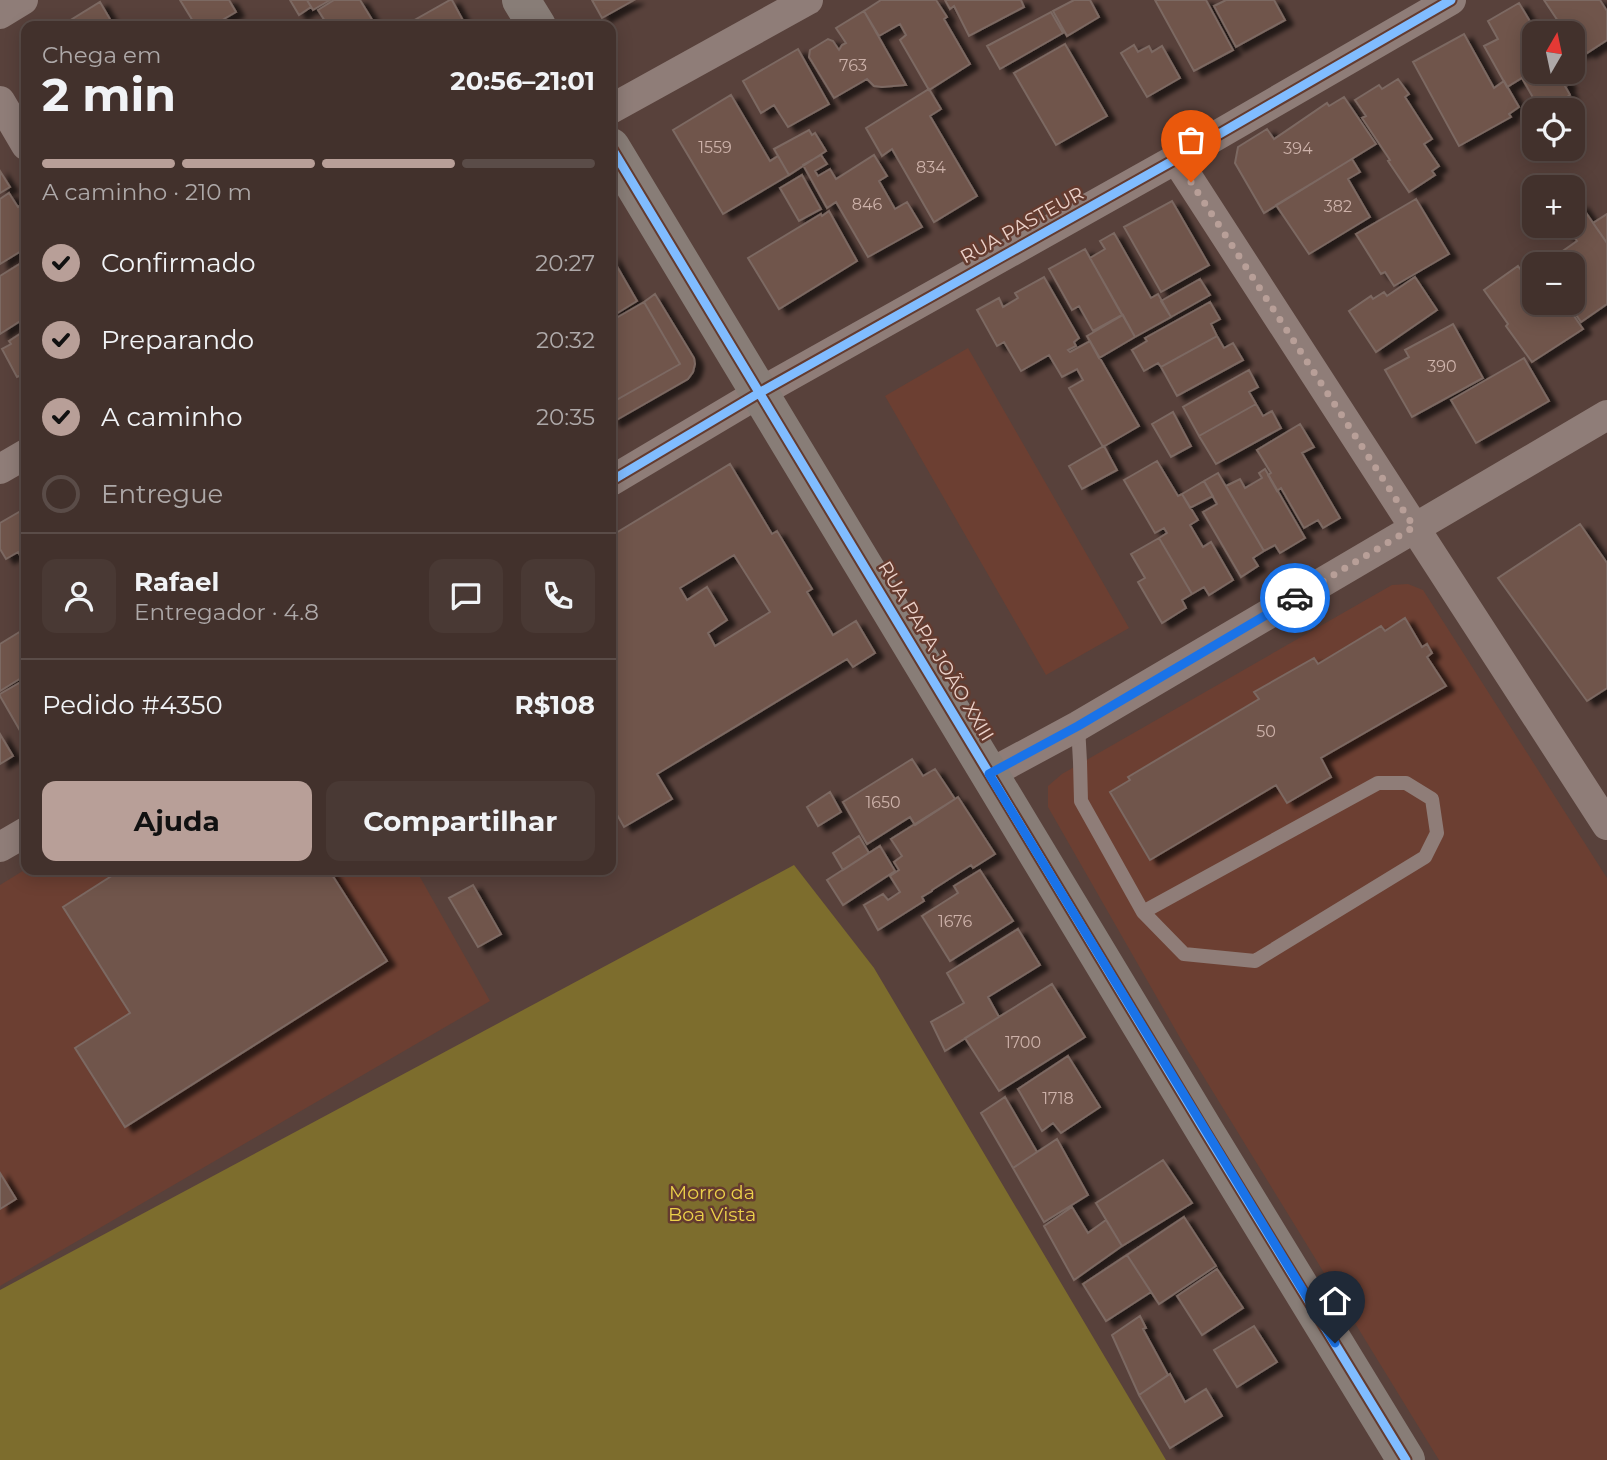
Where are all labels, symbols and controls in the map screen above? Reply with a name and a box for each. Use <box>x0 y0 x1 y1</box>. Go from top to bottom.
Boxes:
north arrow <box>1522 21 1586 84</box>
map controls <box>1522 21 1585 315</box>
text: Chega em <box>42 41 161 69</box>
house number: 763 <box>839 56 867 75</box>
text: 20:56–21:01 <box>450 65 595 97</box>
text: 2 min <box>42 66 176 123</box>
button: locate <box>1522 98 1585 161</box>
pin <box>1161 110 1221 182</box>
icon: bag <box>1172 121 1210 159</box>
house number: 1559 <box>698 138 732 157</box>
house number: 394 <box>1283 139 1313 158</box>
house number: 834 <box>916 158 946 177</box>
button: + <box>1522 175 1585 238</box>
text: A caminho · 210 m <box>42 178 252 206</box>
street label: RUA PASTEUR <box>956 182 1088 268</box>
house number: 846 <box>852 195 883 214</box>
house number: 382 <box>1324 197 1352 216</box>
icon: check <box>42 244 80 282</box>
text: Confirmado <box>101 247 256 279</box>
text: 20:27 <box>535 249 595 277</box>
button: − <box>1522 252 1585 315</box>
icon: check <box>42 321 80 359</box>
text: Preparando <box>101 324 254 356</box>
text: 20:32 <box>536 326 595 354</box>
house number: 390 <box>1427 357 1457 376</box>
icon: check <box>42 398 80 436</box>
text: A caminho <box>101 401 242 433</box>
text: 20:35 <box>536 403 595 431</box>
text: Entregue <box>101 478 223 510</box>
street label: RUA PAPA JOÃO XXIII <box>873 557 999 745</box>
button: person <box>42 559 116 633</box>
button: chat <box>429 559 503 633</box>
button: phone <box>521 559 595 633</box>
courier <box>1260 563 1330 633</box>
text: Rafael <box>134 566 219 598</box>
icon: car <box>1276 579 1314 617</box>
text: Entregador · 4.8 <box>134 598 319 626</box>
text: Pedido #4350 <box>42 689 223 721</box>
text: R$108 <box>515 689 595 721</box>
house number: 50 <box>1256 722 1276 741</box>
button: Ajuda <box>42 781 312 861</box>
button: Compartilhar <box>326 781 595 861</box>
house number: 1650 <box>865 793 901 812</box>
house number: 1676 <box>938 912 972 931</box>
house number: 1700 <box>1005 1033 1041 1052</box>
house number: 1718 <box>1042 1089 1074 1108</box>
park label: Morro da Boa Vista <box>668 1181 756 1226</box>
pin <box>1305 1271 1365 1343</box>
icon: home <box>1316 1282 1354 1320</box>

